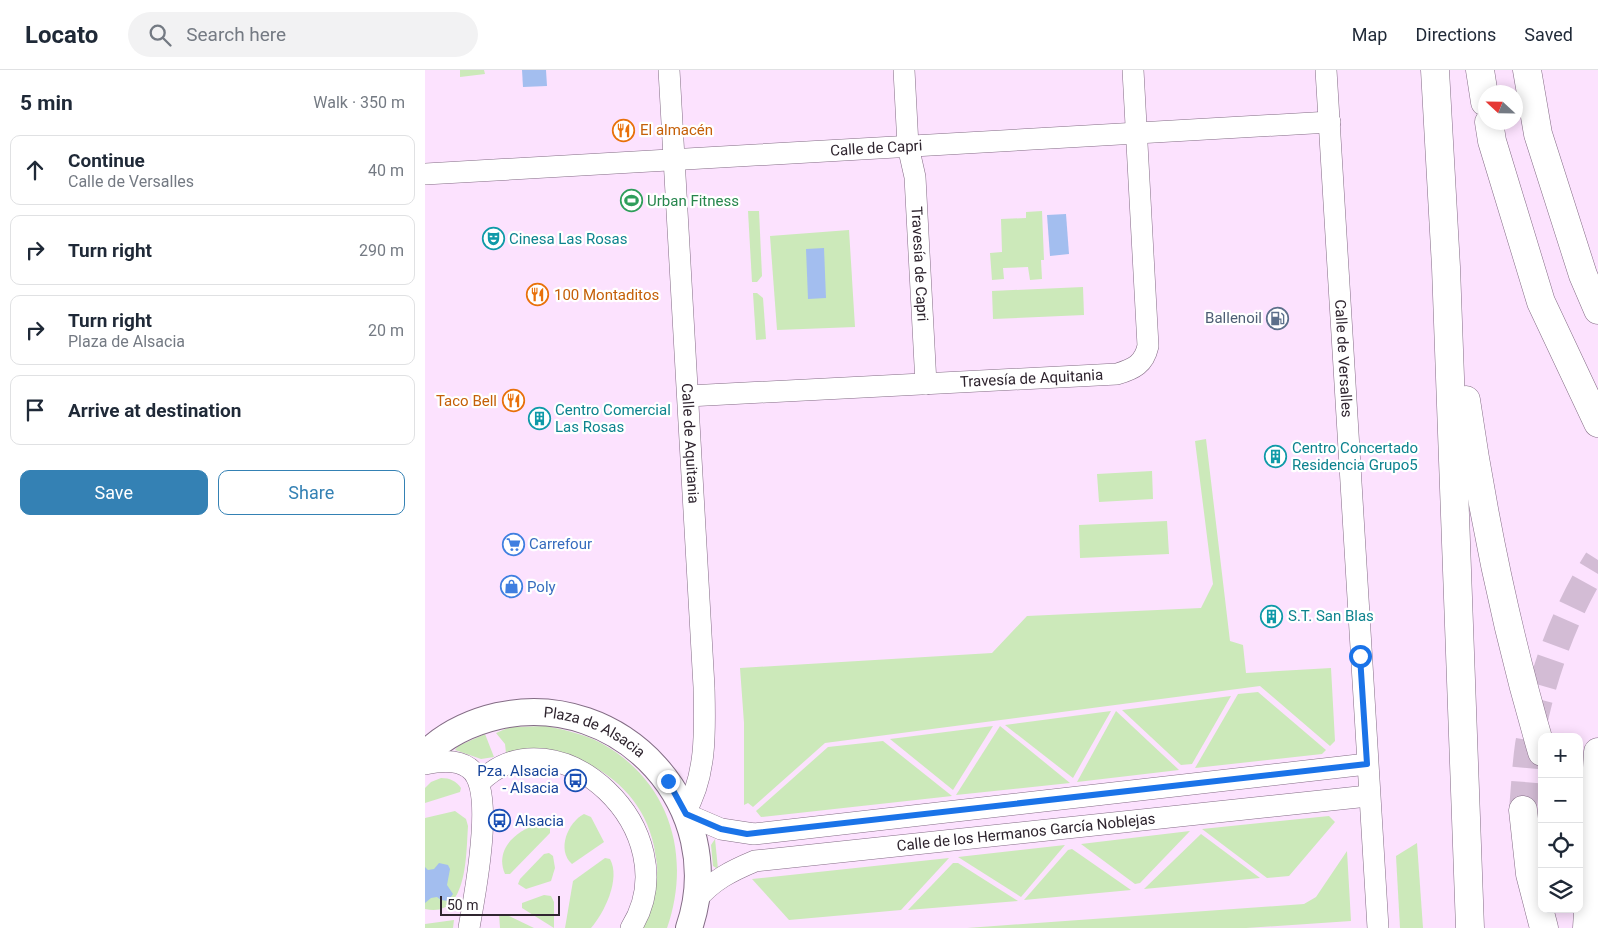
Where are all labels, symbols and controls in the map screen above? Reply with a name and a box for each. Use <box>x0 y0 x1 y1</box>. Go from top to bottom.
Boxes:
search box <box>128 12 478 57</box>
text: Locato <box>25 21 98 49</box>
icon: search <box>146 21 174 49</box>
text: Search here <box>186 23 286 46</box>
text: Map <box>1352 24 1387 45</box>
text: Directions <box>1415 24 1496 45</box>
text: Saved <box>1524 24 1573 45</box>
north arrow <box>1478 85 1523 130</box>
text: 5 min <box>20 91 73 115</box>
text: Walk · 350 m <box>313 93 405 112</box>
restaurant icon: El almacén <box>612 118 636 142</box>
place label: El almacén <box>640 121 713 139</box>
street label: Calle de Capri <box>830 136 923 160</box>
text: Continue <box>68 149 145 172</box>
icon: ahead <box>21 156 49 184</box>
text: 40 m <box>368 161 404 180</box>
text: Calle de Versalles <box>68 172 194 191</box>
sports icon: Urban Fitness <box>619 189 643 213</box>
place label: Urban Fitness <box>647 192 739 210</box>
street label: Travesía de Capri <box>908 206 932 322</box>
theatre icon: Cinesa Las Rosas <box>481 227 505 251</box>
place label: Cinesa Las Rosas <box>509 230 627 248</box>
icon: right <box>21 236 49 264</box>
text: Turn right <box>68 239 152 262</box>
text: 290 m <box>359 241 404 260</box>
restaurant icon: 100 Montaditos <box>526 283 550 307</box>
place label: 100 Montaditos <box>554 286 659 304</box>
street label: Calle de Versalles <box>1331 299 1356 418</box>
fuel station icon: Ballenoil <box>1266 306 1290 330</box>
text: Turn right <box>68 309 152 332</box>
place label: Ballenoil <box>1205 309 1262 327</box>
icon: right <box>21 316 49 344</box>
text: 20 m <box>368 321 404 340</box>
text: Plaza de Alsacia <box>68 332 185 351</box>
street label: Travesía de Aquitania <box>959 366 1104 391</box>
street label: Calle de Aquitania <box>678 383 703 504</box>
restaurant icon: Taco Bell <box>501 389 525 413</box>
place label: Taco Bell <box>436 392 497 410</box>
icon: arrive <box>21 396 49 424</box>
text: Arrive at destination <box>68 399 241 422</box>
place label: Centro Comercial Las Rosas <box>555 401 671 436</box>
building icon: Centro Comercial Las Rosas <box>527 407 551 431</box>
place label: Centro Concertado Residencia Grupo5 <box>1292 439 1418 474</box>
building icon: Centro Concertado Residencia Grupo5 <box>1264 445 1288 469</box>
button: Save <box>20 470 208 515</box>
button: Share <box>218 470 405 515</box>
supermarket icon: Carrefour <box>501 532 525 556</box>
place label: Carrefour <box>529 535 592 553</box>
shop icon: Poly <box>499 575 523 599</box>
place label: Poly <box>527 578 556 596</box>
building icon: S.T. San Blas <box>1260 604 1284 628</box>
place label: S.T. San Blas <box>1288 607 1374 625</box>
route start <box>1349 645 1372 668</box>
street label: Plaza de Alsacia <box>543 703 649 761</box>
map controls <box>1538 733 1583 913</box>
button: + <box>1538 733 1583 778</box>
place label: Pza. Alsacia - Alsacia <box>477 762 559 797</box>
bus stop icon: Pza. Alsacia - Alsacia <box>563 768 587 792</box>
route end <box>657 770 680 793</box>
button: − <box>1538 778 1583 823</box>
bus stop icon: Alsacia <box>487 809 511 833</box>
street label: Calle de los Hermanos García Noblejas <box>896 810 1156 855</box>
place label: Alsacia <box>515 812 564 830</box>
button: locate <box>1538 823 1583 868</box>
button: layers <box>1538 868 1583 913</box>
scale bar <box>440 893 560 916</box>
text: 50 m <box>447 897 479 913</box>

